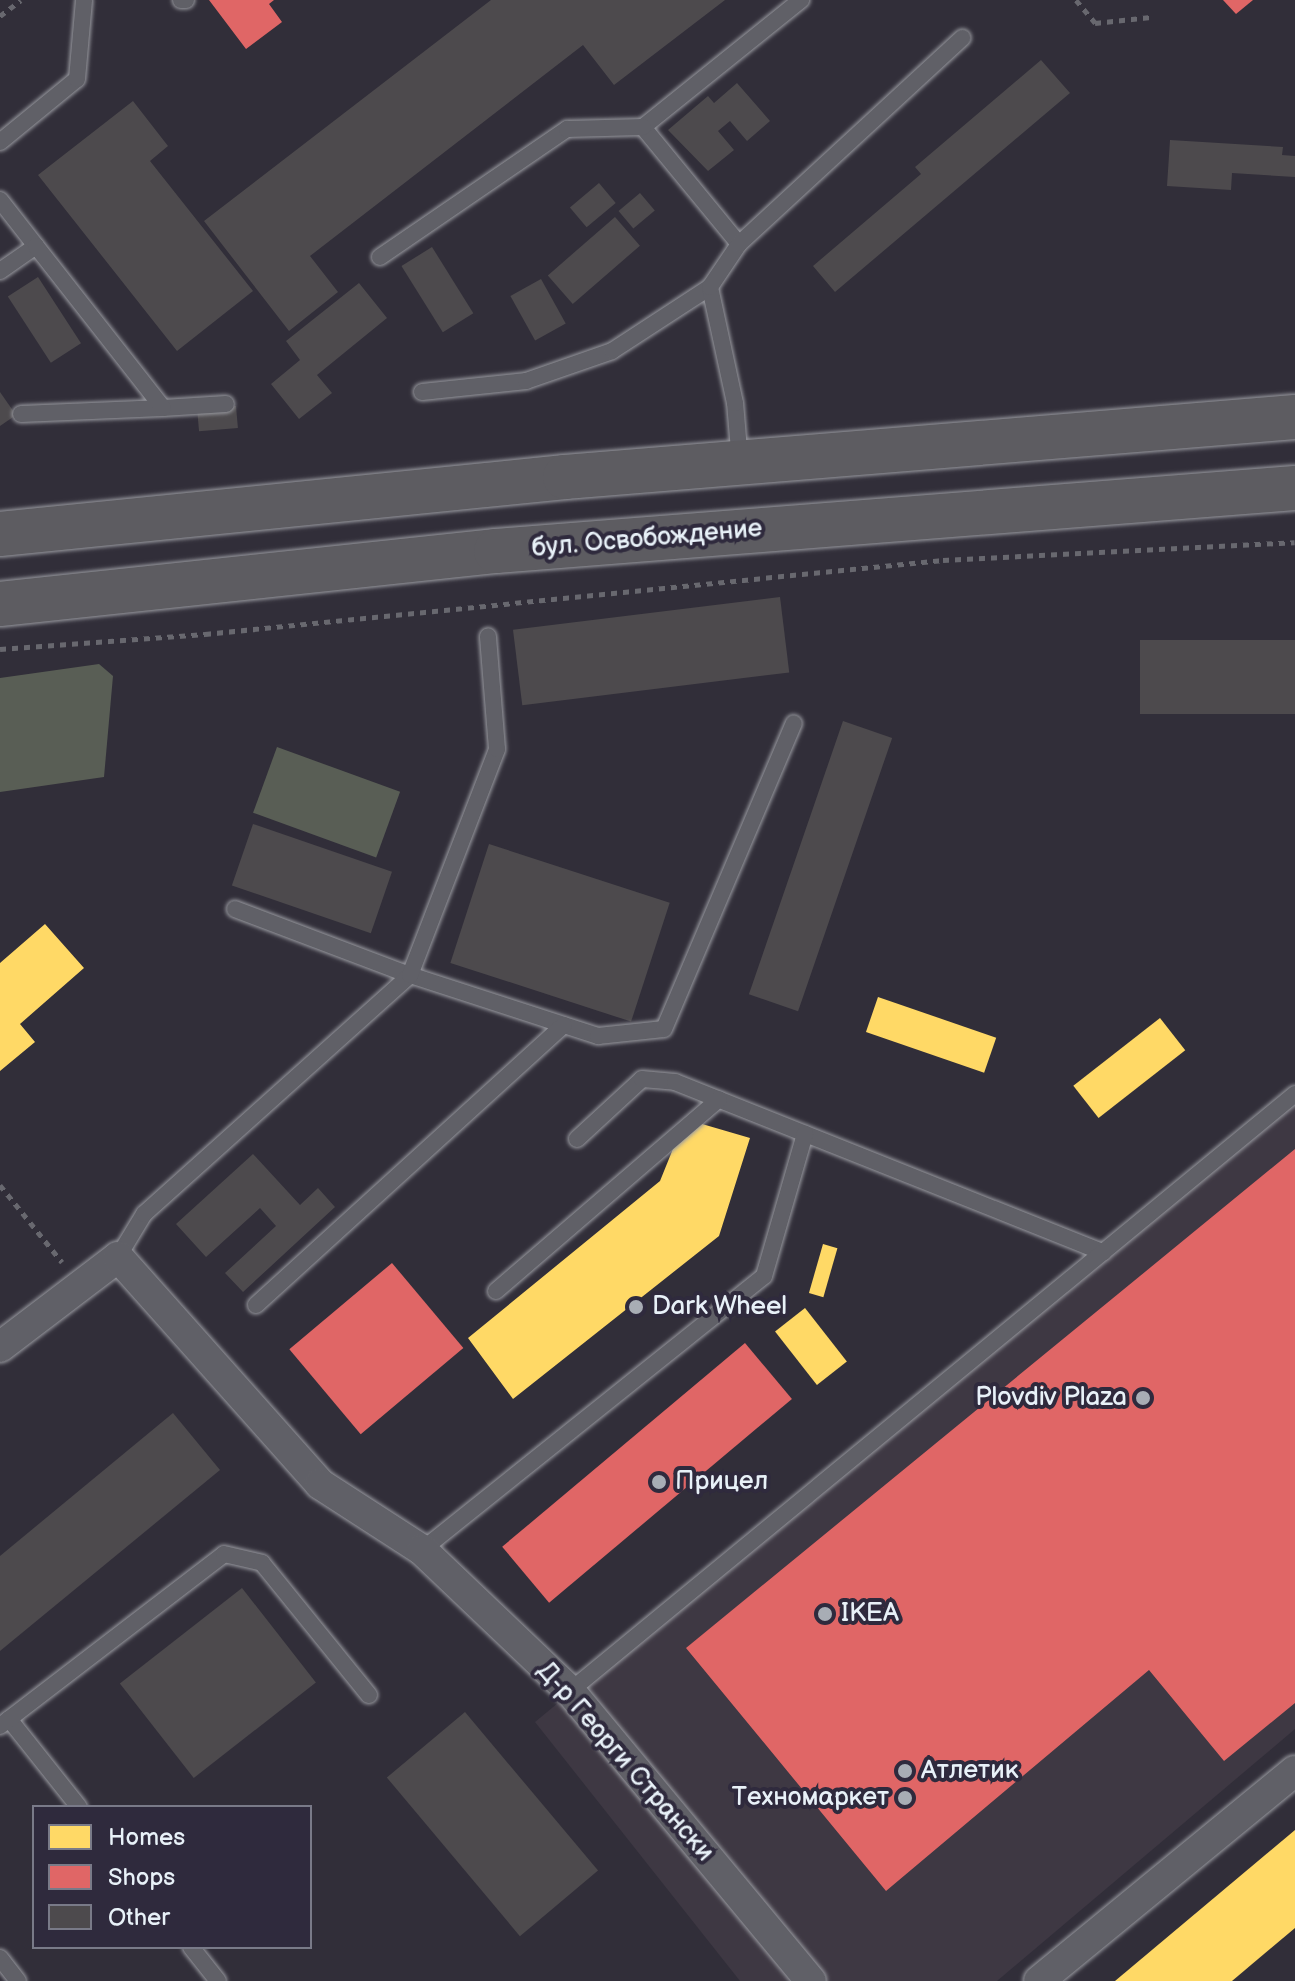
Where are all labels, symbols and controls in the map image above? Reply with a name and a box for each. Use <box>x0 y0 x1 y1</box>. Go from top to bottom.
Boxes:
street label: бул. Освобождение <box>530 513 764 565</box>
place label: Dark Wheel <box>652 1291 788 1323</box>
marker: Dark Wheel <box>627 1298 645 1316</box>
place label: Plovdiv Plaza <box>975 1382 1127 1414</box>
marker: Plovdiv Plaza <box>1134 1389 1152 1407</box>
place label: Прицел <box>675 1466 768 1498</box>
marker: Прицел <box>650 1473 668 1491</box>
place label: IKEA <box>841 1598 899 1630</box>
marker: IKEA <box>816 1605 834 1623</box>
street label: Д-р Георги Странски <box>530 1656 720 1868</box>
place label: Атлетик <box>921 1755 1019 1787</box>
marker: Атлетик <box>896 1762 914 1780</box>
place label: Техномаркет <box>732 1782 889 1814</box>
marker: Техномаркет <box>896 1789 914 1807</box>
legend <box>32 1805 312 1949</box>
text: Homes <box>108 1823 185 1852</box>
text: Shops <box>108 1863 175 1892</box>
text: Other <box>108 1903 170 1932</box>

